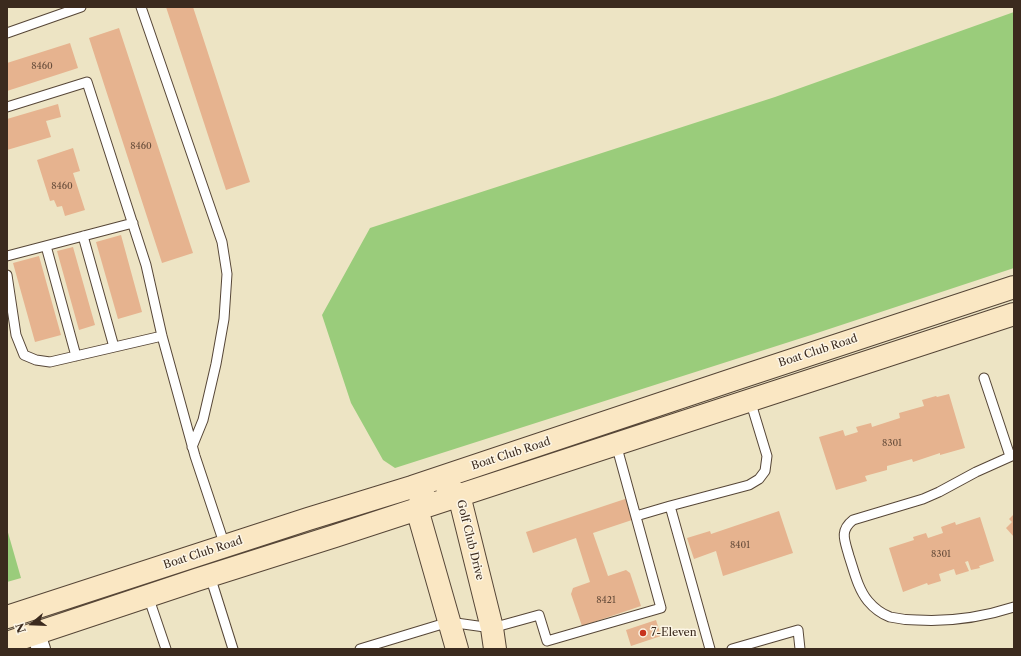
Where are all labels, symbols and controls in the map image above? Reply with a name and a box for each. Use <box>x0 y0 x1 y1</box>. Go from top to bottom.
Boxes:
house number: 8460 <box>31 61 53 71</box>
house number: 8460 <box>130 141 152 151</box>
house number: 8460 <box>51 181 73 191</box>
street label: Boat Club Road <box>777 332 859 370</box>
street label: Boat Club Road <box>470 435 552 473</box>
house number: 8301 <box>882 438 902 448</box>
street label: Golf Club Drive <box>454 498 486 582</box>
street label: Boat Club Road <box>162 534 244 572</box>
house number: 8401 <box>730 540 750 550</box>
house number: 8301 <box>931 549 951 559</box>
house number: 8421 <box>596 595 616 605</box>
north arrow <box>12 604 52 644</box>
text: N <box>12 621 29 635</box>
place label: 7-Eleven <box>651 626 697 640</box>
marker: 7-Eleven <box>638 628 648 638</box>

